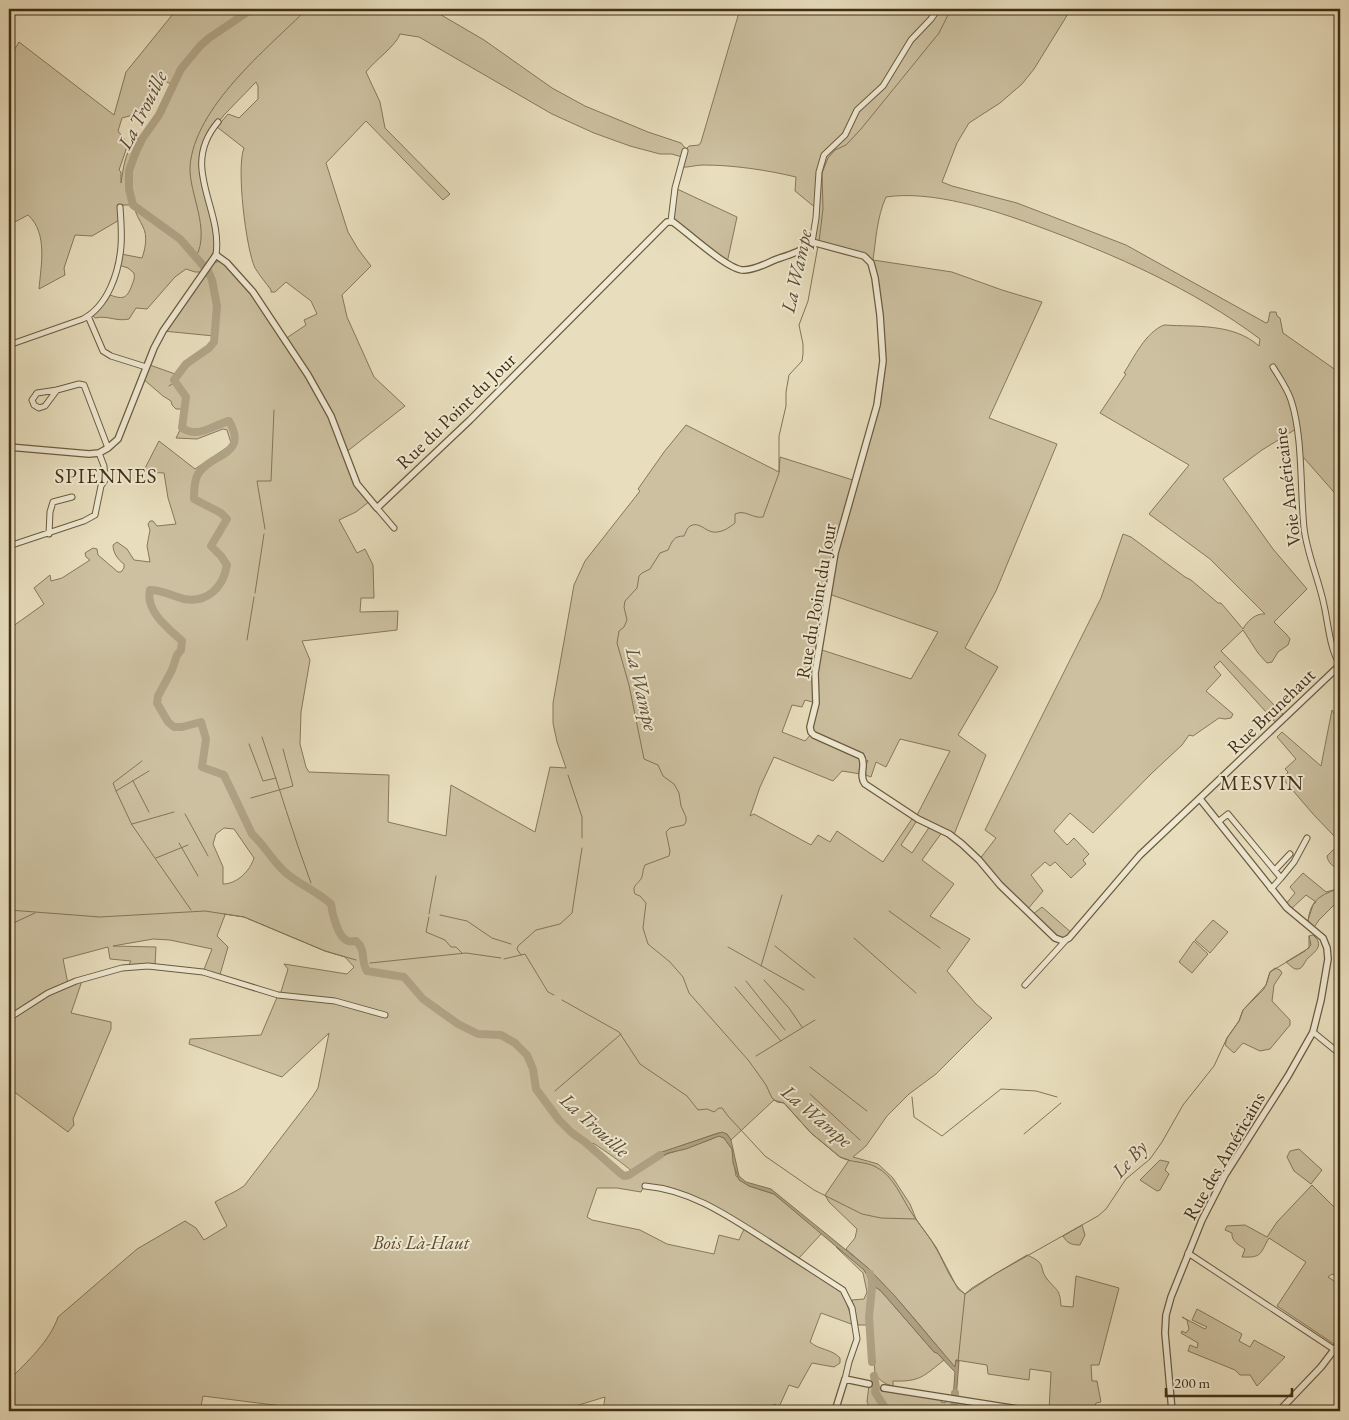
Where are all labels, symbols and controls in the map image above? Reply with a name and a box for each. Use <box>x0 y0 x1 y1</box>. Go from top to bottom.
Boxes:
water label: La Trouille <box>111 66 173 155</box>
water label: La Wampe <box>774 227 818 316</box>
street label: Rue du Point du Jour <box>391 347 522 475</box>
street label: Voie Américaine <box>1267 426 1307 548</box>
district label: SPIENNES <box>54 462 158 489</box>
street label: Rue du Point du Jour <box>790 521 842 681</box>
water label: La Wampe <box>620 644 664 733</box>
street label: Rue Brunehaut <box>1222 663 1320 759</box>
district label: MESVIN <box>1220 769 1304 796</box>
water label: La Wampe <box>775 1078 858 1153</box>
water label: La Trouille <box>554 1086 635 1163</box>
street label: Rue des Américains <box>1177 1087 1271 1225</box>
water label: Le By <box>1105 1135 1153 1184</box>
park label: Bois Là-Haut <box>372 1230 471 1255</box>
scale bar <box>1166 1365 1293 1397</box>
text: 200 m <box>1174 1373 1211 1392</box>

